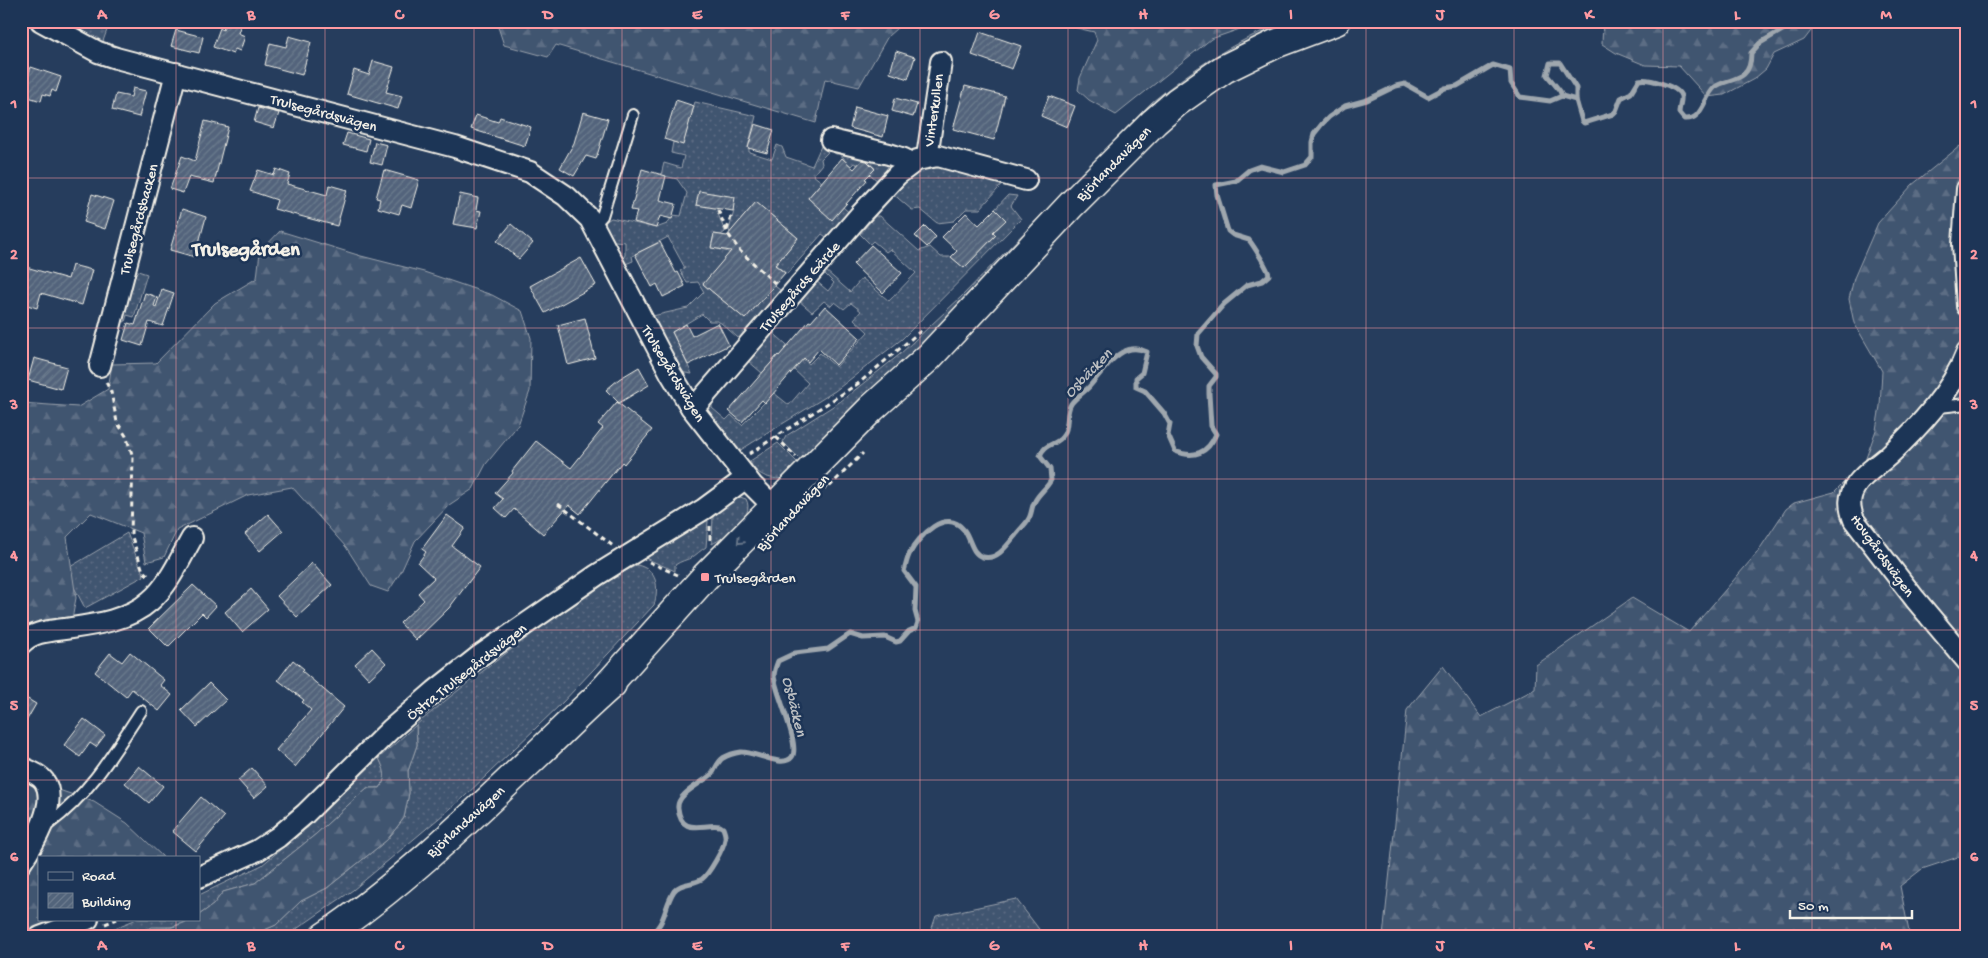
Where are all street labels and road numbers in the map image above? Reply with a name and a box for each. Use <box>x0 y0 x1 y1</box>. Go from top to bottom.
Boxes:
street label: Vinterkullen <box>921 73 949 149</box>
street label: Trulsegårdsvägen <box>267 91 379 137</box>
street label: Björlandavägen <box>1072 123 1156 207</box>
street label: Trulsegårdsbacken <box>116 162 163 278</box>
street label: Trulsegårds Gärde <box>756 238 845 337</box>
street label: Trulsegårdsvägen <box>636 322 708 426</box>
street label: Björlandavägen <box>752 471 834 557</box>
street label: Hovgårdsvägen <box>1845 511 1917 601</box>
street label: Östra Trulsegårdsvägen <box>404 620 531 725</box>
street label: Björlandavägen <box>423 783 509 863</box>

